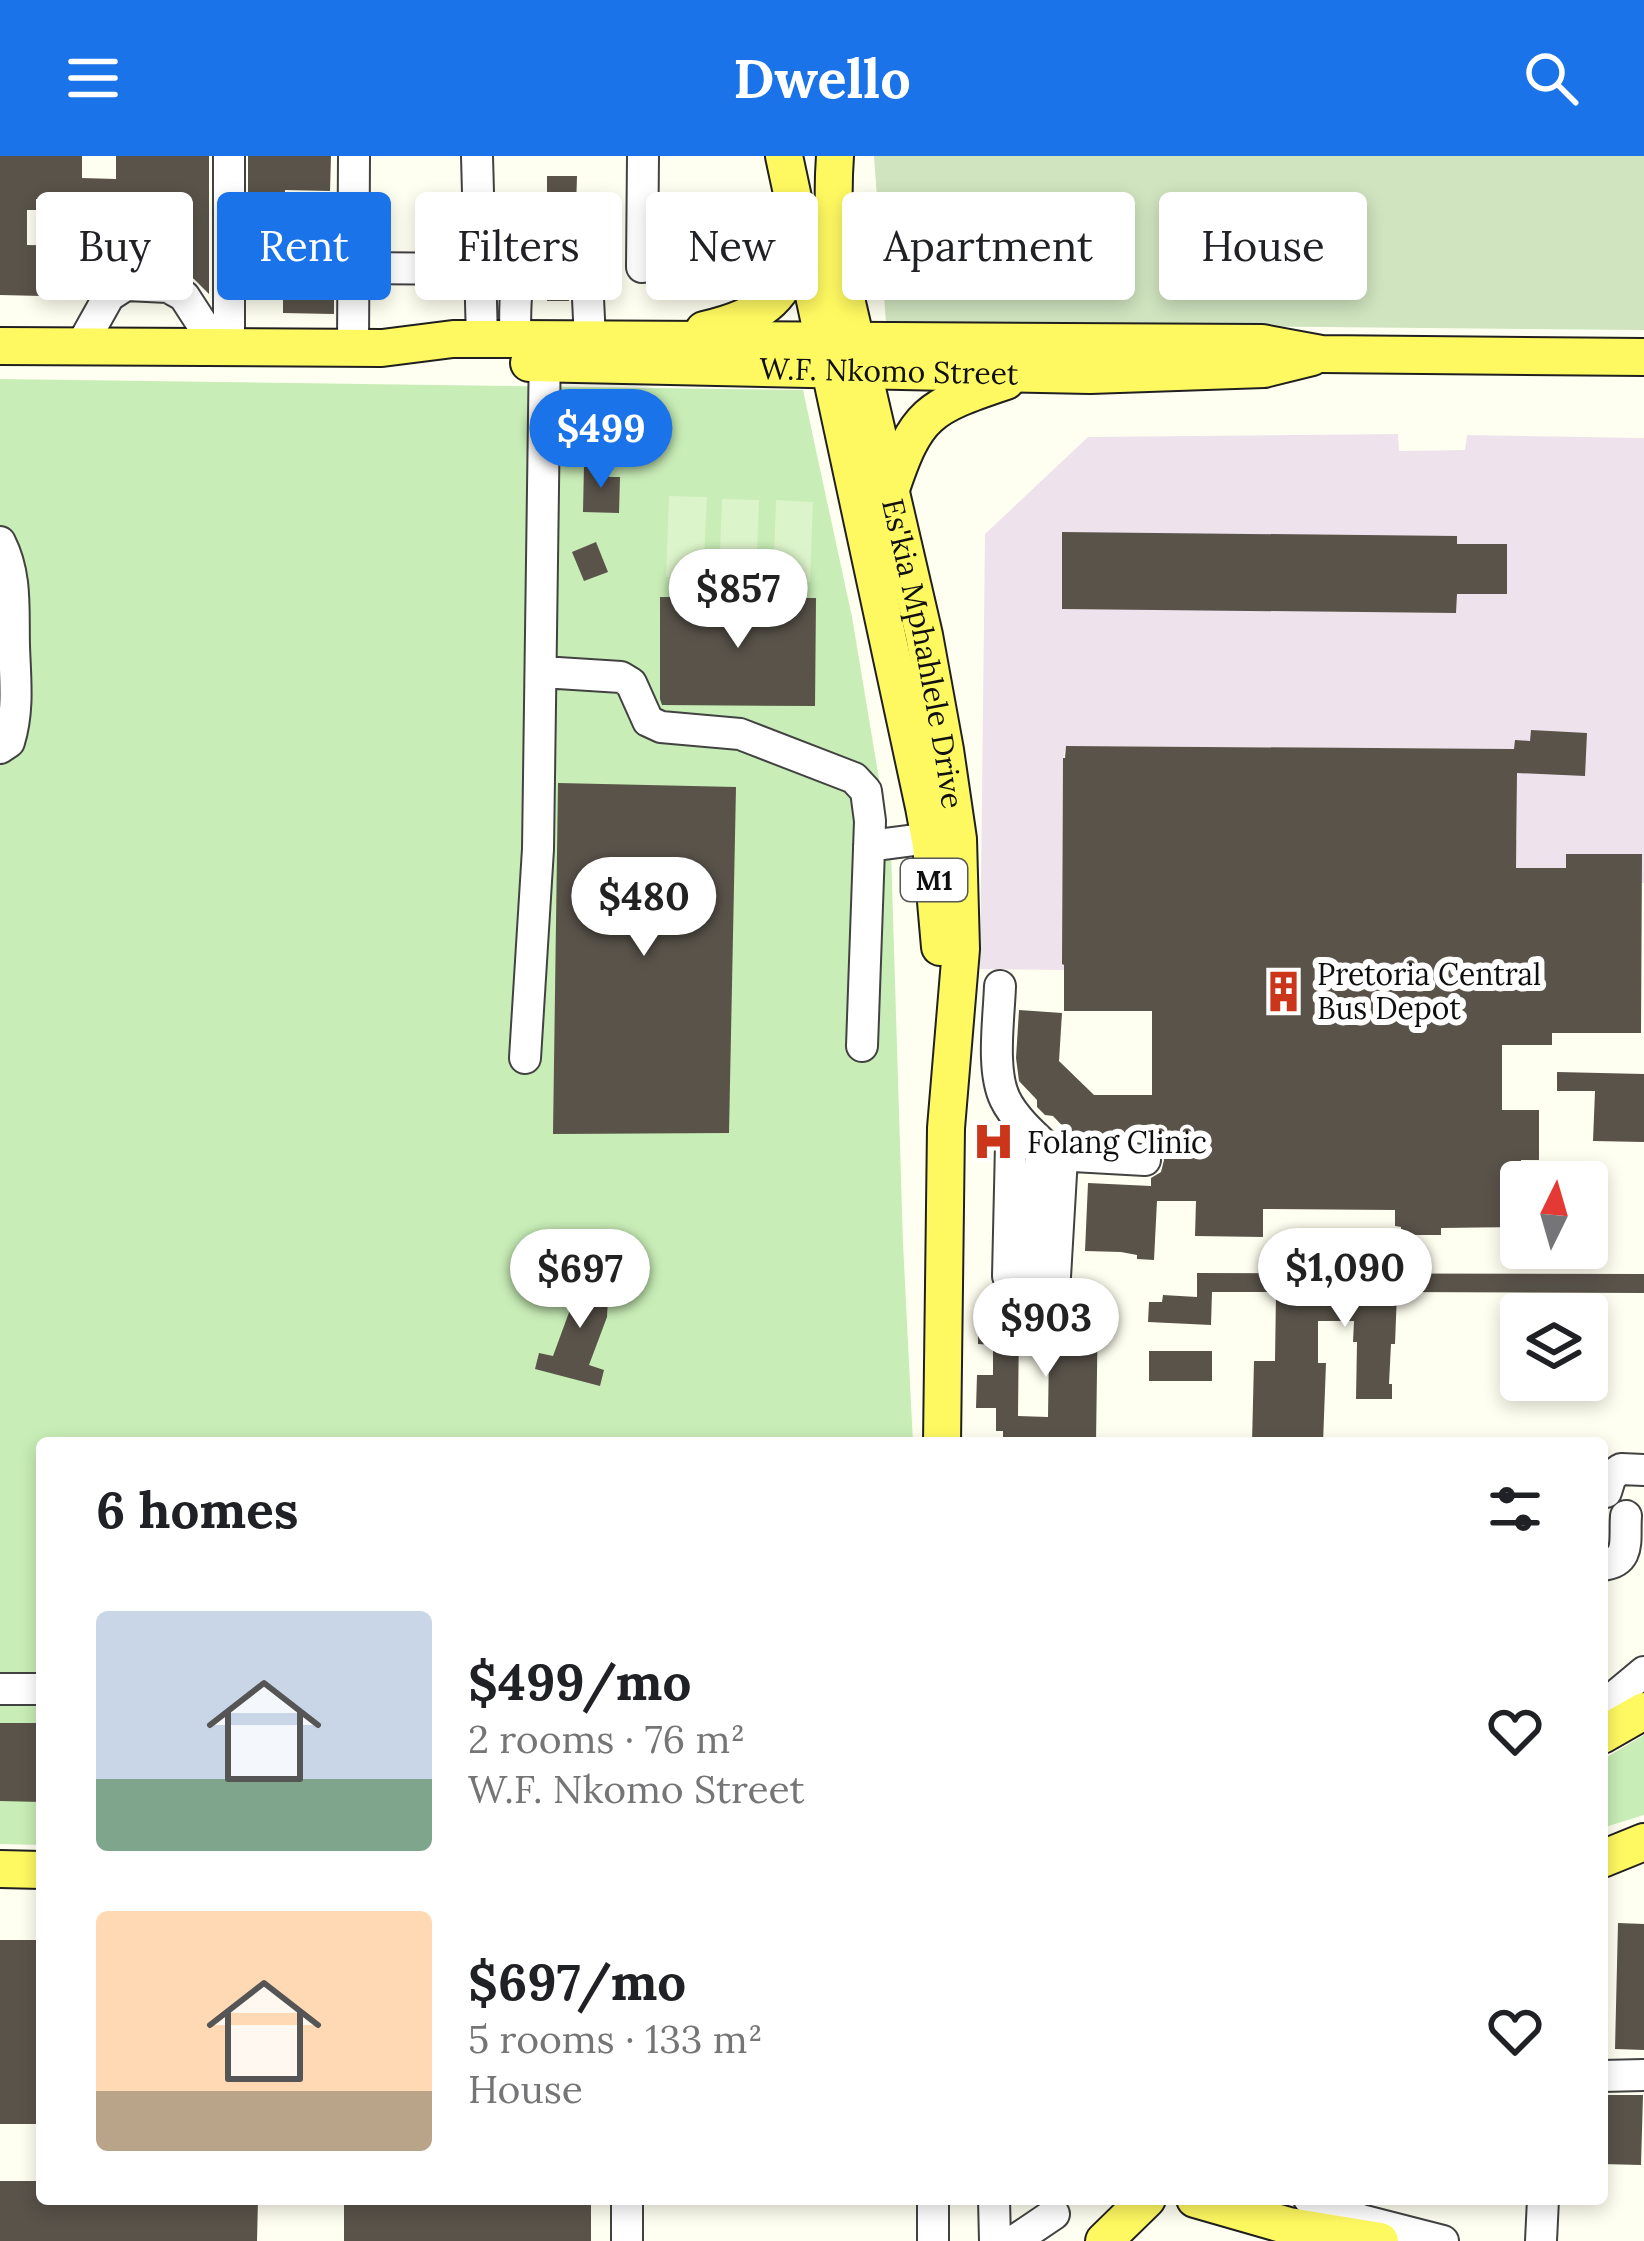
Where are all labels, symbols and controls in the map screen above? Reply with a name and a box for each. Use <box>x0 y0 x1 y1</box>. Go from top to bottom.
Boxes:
text: Dwello <box>733 44 911 113</box>
icon: menu <box>60 45 126 111</box>
icon: search <box>1518 45 1584 111</box>
chip: Buy <box>36 192 193 300</box>
chip: Rent <box>217 192 391 300</box>
chip: Filters <box>415 192 622 300</box>
chip: New <box>646 192 818 300</box>
chip: Apartment <box>842 192 1135 300</box>
chip: House <box>1159 192 1367 300</box>
street label: W.F. Nkomo Street <box>759 349 1019 392</box>
pin: $499 <box>530 389 672 491</box>
text: $499 <box>556 403 646 453</box>
street label: Es'kia Mphahlele Drive <box>874 495 972 811</box>
pin: $857 <box>667 549 809 651</box>
text: $857 <box>696 563 780 613</box>
pin: $480 <box>573 857 715 959</box>
road number: M1 <box>901 859 967 901</box>
text: $480 <box>598 871 690 921</box>
place label: Pretoria Central Bus Depot <box>1317 955 1541 1027</box>
building icon: Pretoria Central Bus Depot <box>1260 968 1306 1014</box>
hospital icon: Folang Clinic <box>970 1119 1016 1165</box>
place label: Folang Clinic <box>1027 1123 1207 1162</box>
north arrow <box>1500 1161 1608 1269</box>
map controls <box>1500 1161 1608 1401</box>
pin: $1,090 <box>1247 1228 1443 1330</box>
pin: $697 <box>509 1229 651 1331</box>
text: $1,090 <box>1285 1242 1405 1292</box>
text: $697 <box>537 1243 623 1293</box>
pin: $903 <box>975 1278 1117 1380</box>
text: $903 <box>1000 1292 1092 1342</box>
button: layers <box>1500 1293 1608 1401</box>
icon: filters <box>1482 1476 1548 1542</box>
text: 6 homes <box>96 1477 298 1542</box>
text: $499/mo <box>468 1649 691 1714</box>
icon: home <box>192 1659 336 1803</box>
icon: heart <box>1482 1698 1548 1764</box>
text: 2 rooms · 76 m² <box>468 1714 745 1764</box>
text: W.F. Nkomo Street <box>468 1764 805 1814</box>
text: $697/mo <box>468 1949 686 2014</box>
icon: home <box>192 1959 336 2103</box>
icon: heart <box>1482 1998 1548 2064</box>
text: 5 rooms · 133 m² <box>468 2014 763 2064</box>
text: House <box>468 2064 583 2114</box>

